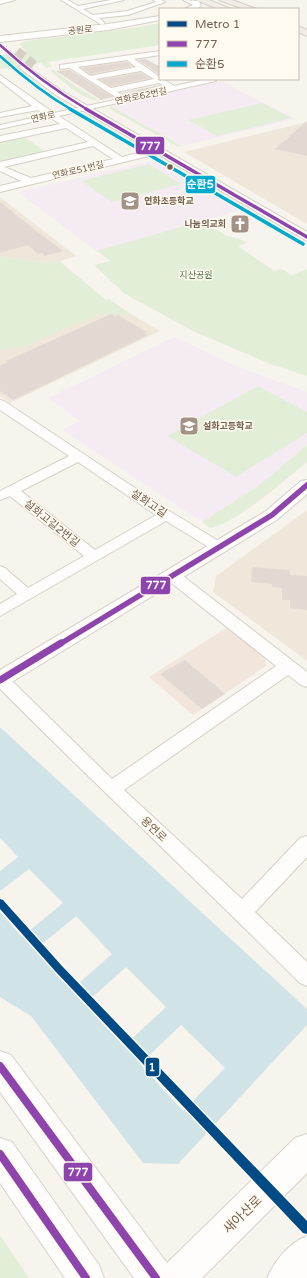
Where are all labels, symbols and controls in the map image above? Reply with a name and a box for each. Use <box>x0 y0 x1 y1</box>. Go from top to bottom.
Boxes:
legend <box>159 8 299 80</box>
text: Metro 1 <box>195 17 240 31</box>
street label: 공원로 <box>67 24 93 37</box>
text: 777 <box>195 37 218 51</box>
text: 순환5 <box>195 57 225 71</box>
street label: 연화로62번길 <box>114 86 168 107</box>
street label: 연화로 <box>30 110 56 125</box>
line badge: 777 <box>135 136 165 155</box>
text: 777 <box>140 140 160 153</box>
street label: 연화로51번길 <box>51 159 105 182</box>
unlabelled marker <box>165 162 175 172</box>
line badge: 순환5 <box>185 175 216 194</box>
text: 순환5 <box>186 178 214 191</box>
school or university icon: 연화초등학교 <box>119 190 141 212</box>
place label: 연화초등학교 <box>144 195 194 207</box>
church icon: 나눔의교회 <box>229 213 251 235</box>
place label: 나눔의교회 <box>185 219 226 230</box>
park label: 지산공원 <box>179 270 213 281</box>
school or university icon: 설화고등학교 <box>178 415 200 437</box>
place label: 설화고등학교 <box>203 420 253 432</box>
street label: 설화고길 <box>128 487 169 520</box>
street label: 설화고길2번길 <box>21 497 82 550</box>
line badge: 777 <box>140 576 171 595</box>
text: 777 <box>146 579 166 592</box>
street label: 용연로 <box>138 814 169 844</box>
line badge: 1 <box>145 1057 160 1077</box>
text: 1 <box>149 1061 156 1074</box>
line badge: 777 <box>63 1162 93 1182</box>
text: 777 <box>68 1166 88 1179</box>
street label: 새아산로 <box>220 1192 265 1237</box>

